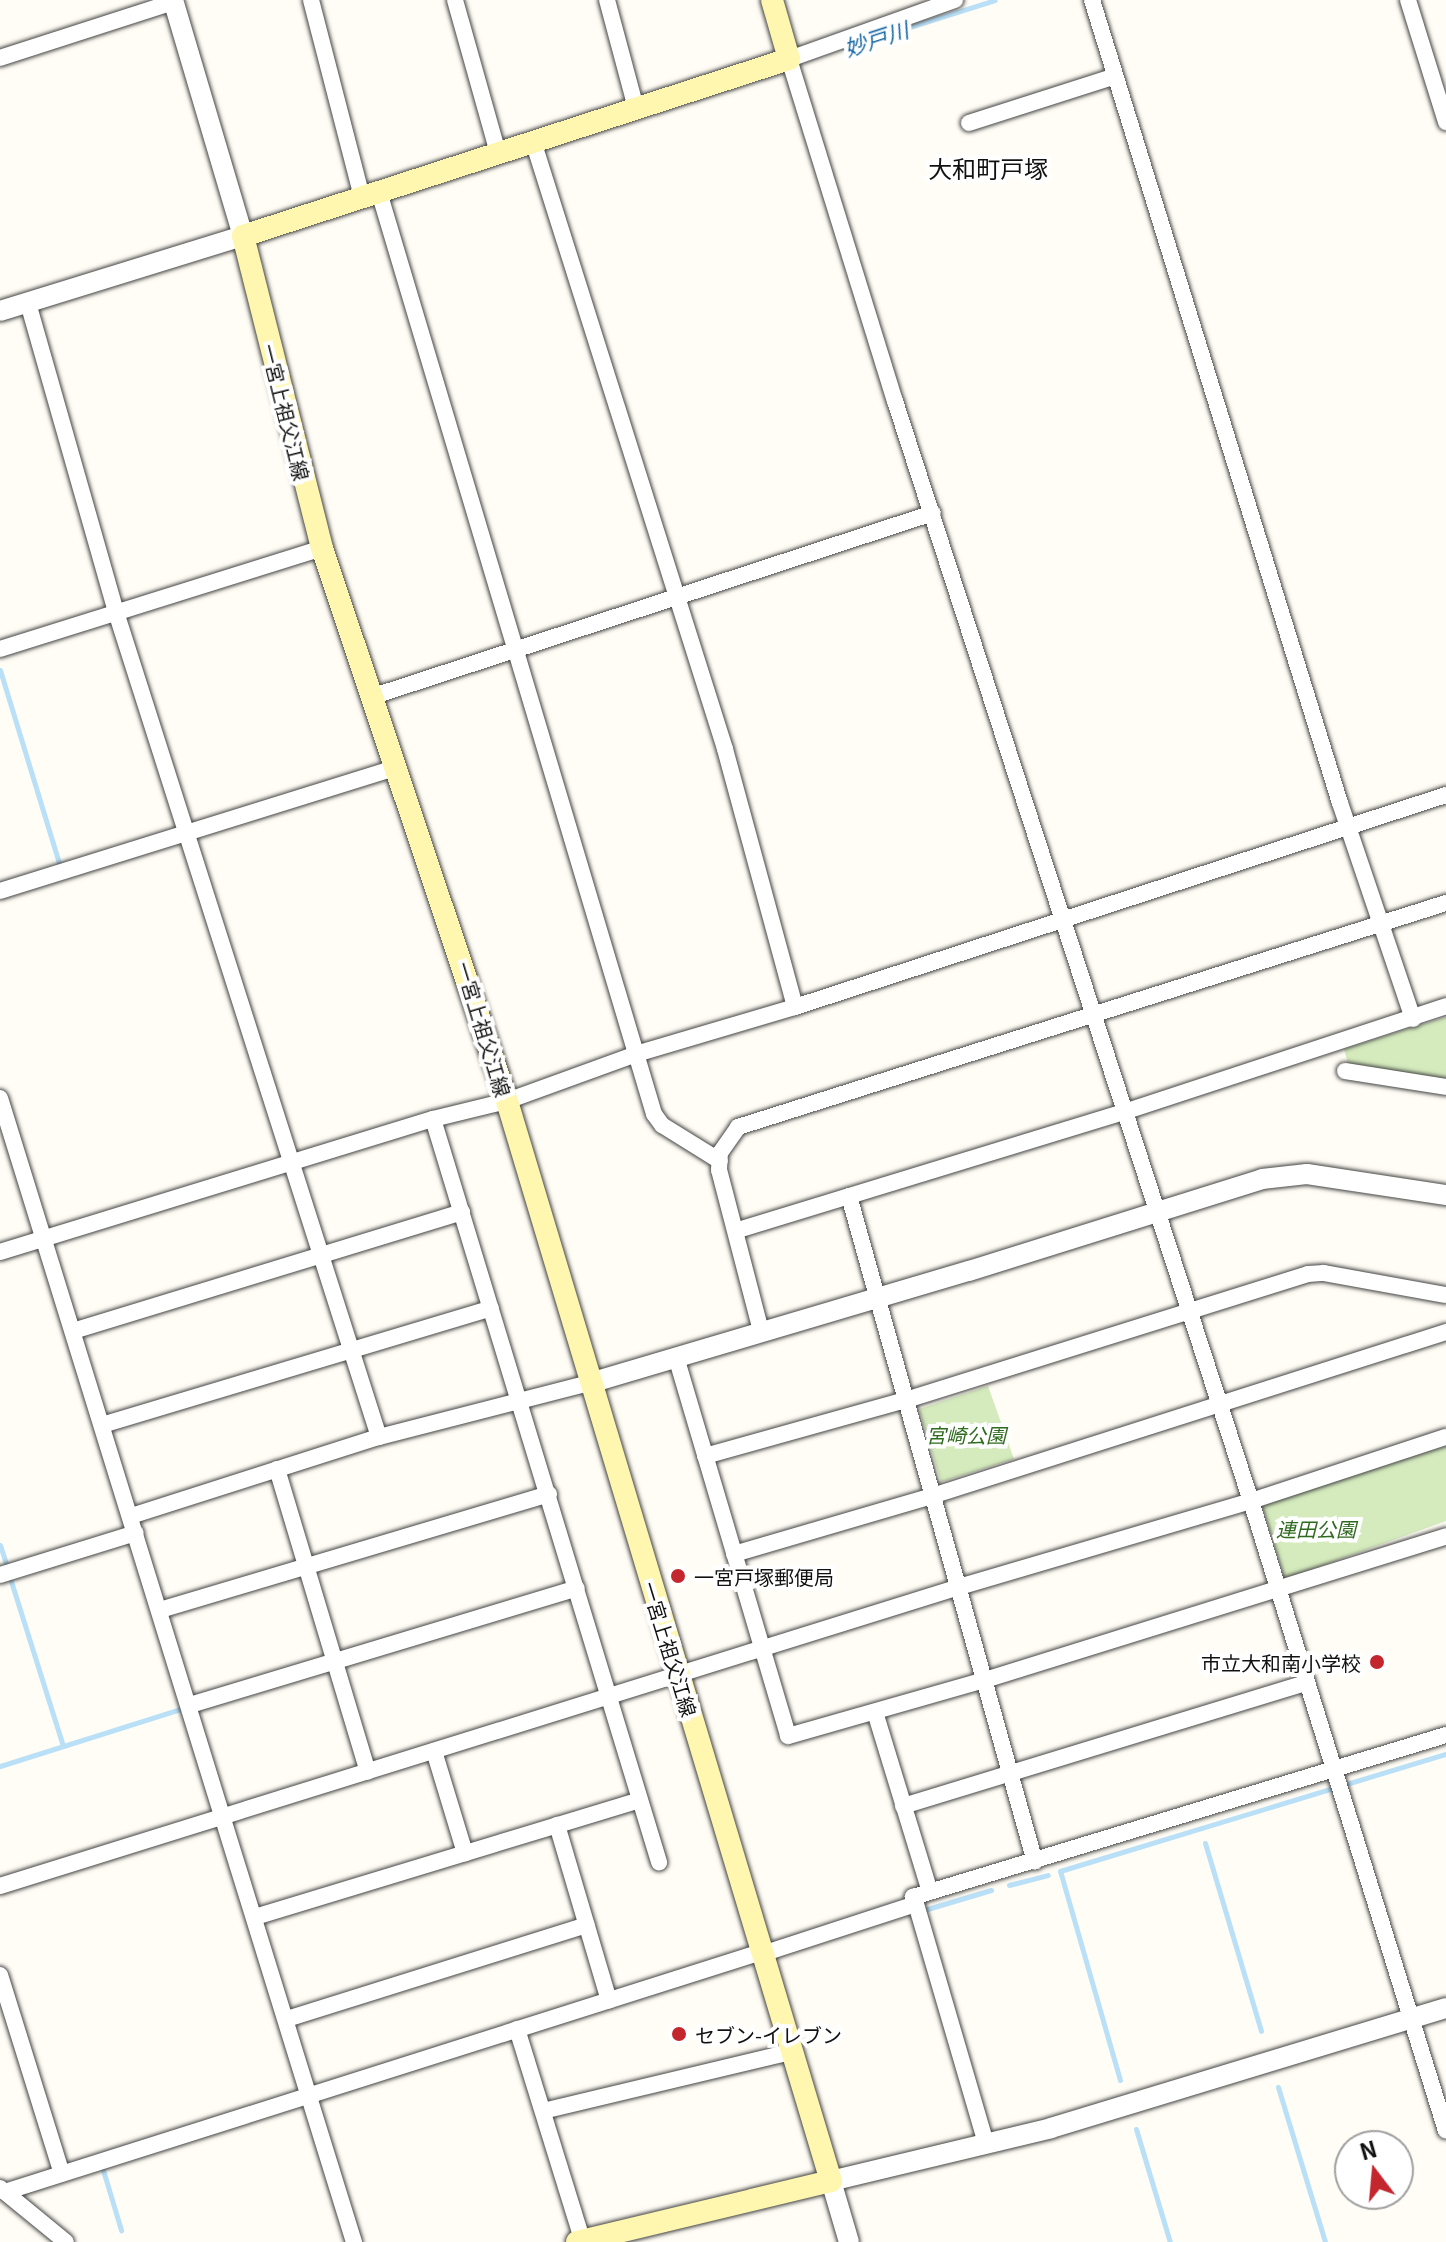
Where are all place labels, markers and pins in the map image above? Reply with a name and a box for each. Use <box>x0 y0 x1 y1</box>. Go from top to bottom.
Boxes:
place label: 一宮戸塚郵便局 <box>694 1564 834 1588</box>
marker: 一宮戸塚郵便局 <box>669 1567 687 1585</box>
place label: 市立大和南小学校 <box>1201 1650 1361 1674</box>
marker: 市立大和南小学校 <box>1368 1653 1386 1671</box>
place label: セブン-イレブン <box>695 2022 842 2046</box>
marker: セブン-イレブン <box>670 2025 688 2043</box>

